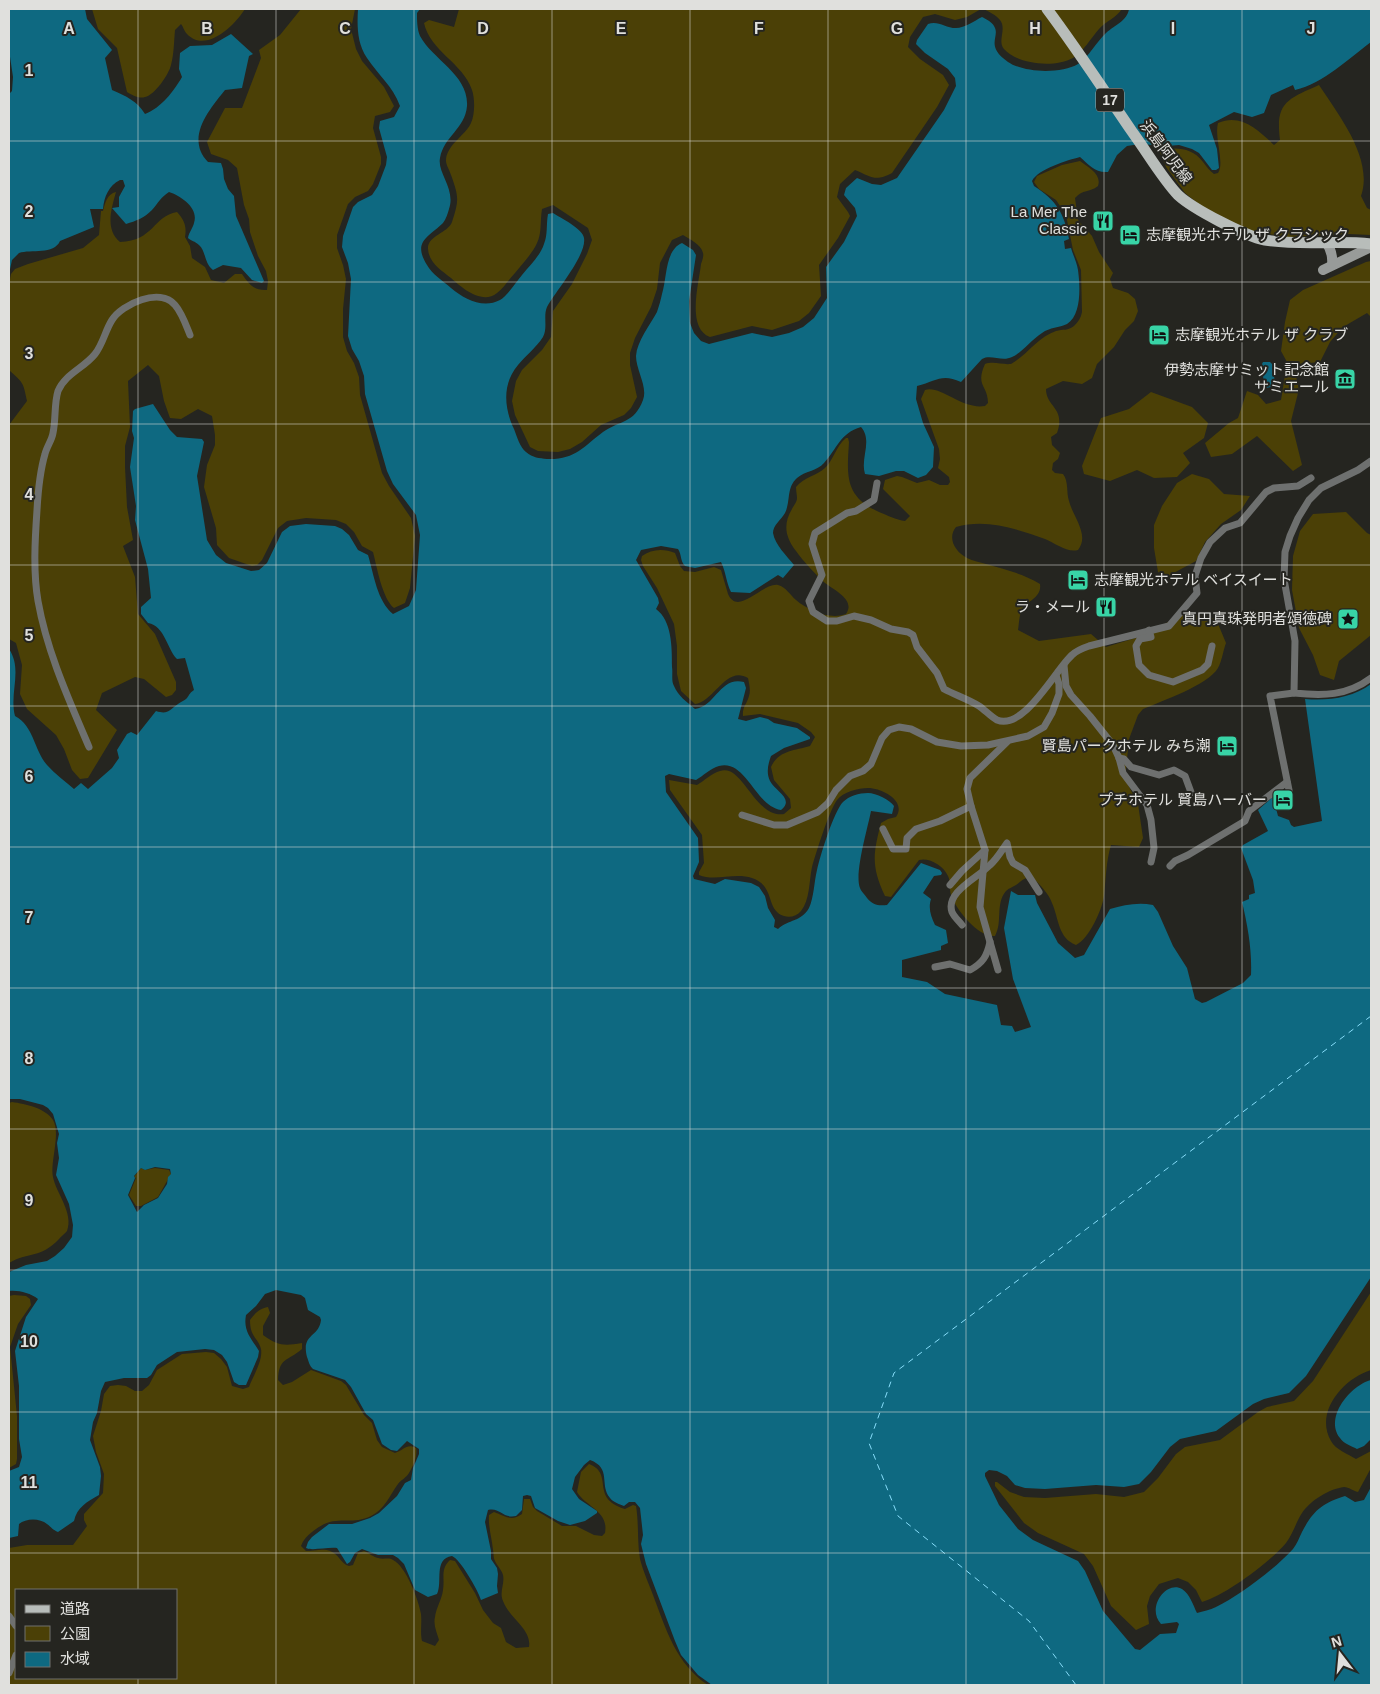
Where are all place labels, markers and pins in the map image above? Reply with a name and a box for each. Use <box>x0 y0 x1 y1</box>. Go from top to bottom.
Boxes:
place label: La Mer The Classic <box>1011 203 1087 237</box>
restaurant icon: La Mer The Classic <box>1091 209 1115 233</box>
hotel icon: 志摩観光ホテル ザ クラシック <box>1118 223 1142 247</box>
place label: 志摩観光ホテル ザ クラシック <box>1146 226 1349 243</box>
hotel icon: 志摩観光ホテル ザ クラブ <box>1147 323 1171 347</box>
place label: 志摩観光ホテル ザ クラブ <box>1175 326 1348 343</box>
place label: 伊勢志摩サミット記念館 サミエール <box>1164 361 1329 395</box>
museum icon: 伊勢志摩サミット記念館 サミエール <box>1333 367 1357 391</box>
hotel icon: 志摩観光ホテル ベイスイート <box>1066 568 1090 592</box>
place label: 志摩観光ホテル ベイスイート <box>1094 571 1293 588</box>
restaurant icon: ラ・メール <box>1094 595 1118 619</box>
place label: ラ・メール <box>1015 598 1090 615</box>
place icon: 真円真珠発明者頌徳碑 <box>1336 607 1360 631</box>
place label: 真円真珠発明者頌徳碑 <box>1182 610 1332 627</box>
hotel icon: 賢島パークホテル みち潮 <box>1215 734 1239 758</box>
place label: 賢島パークホテル みち潮 <box>1042 737 1211 754</box>
hotel icon: プチホテル 賢島ハーバー <box>1271 788 1295 812</box>
place label: プチホテル 賢島ハーバー <box>1098 791 1267 808</box>

